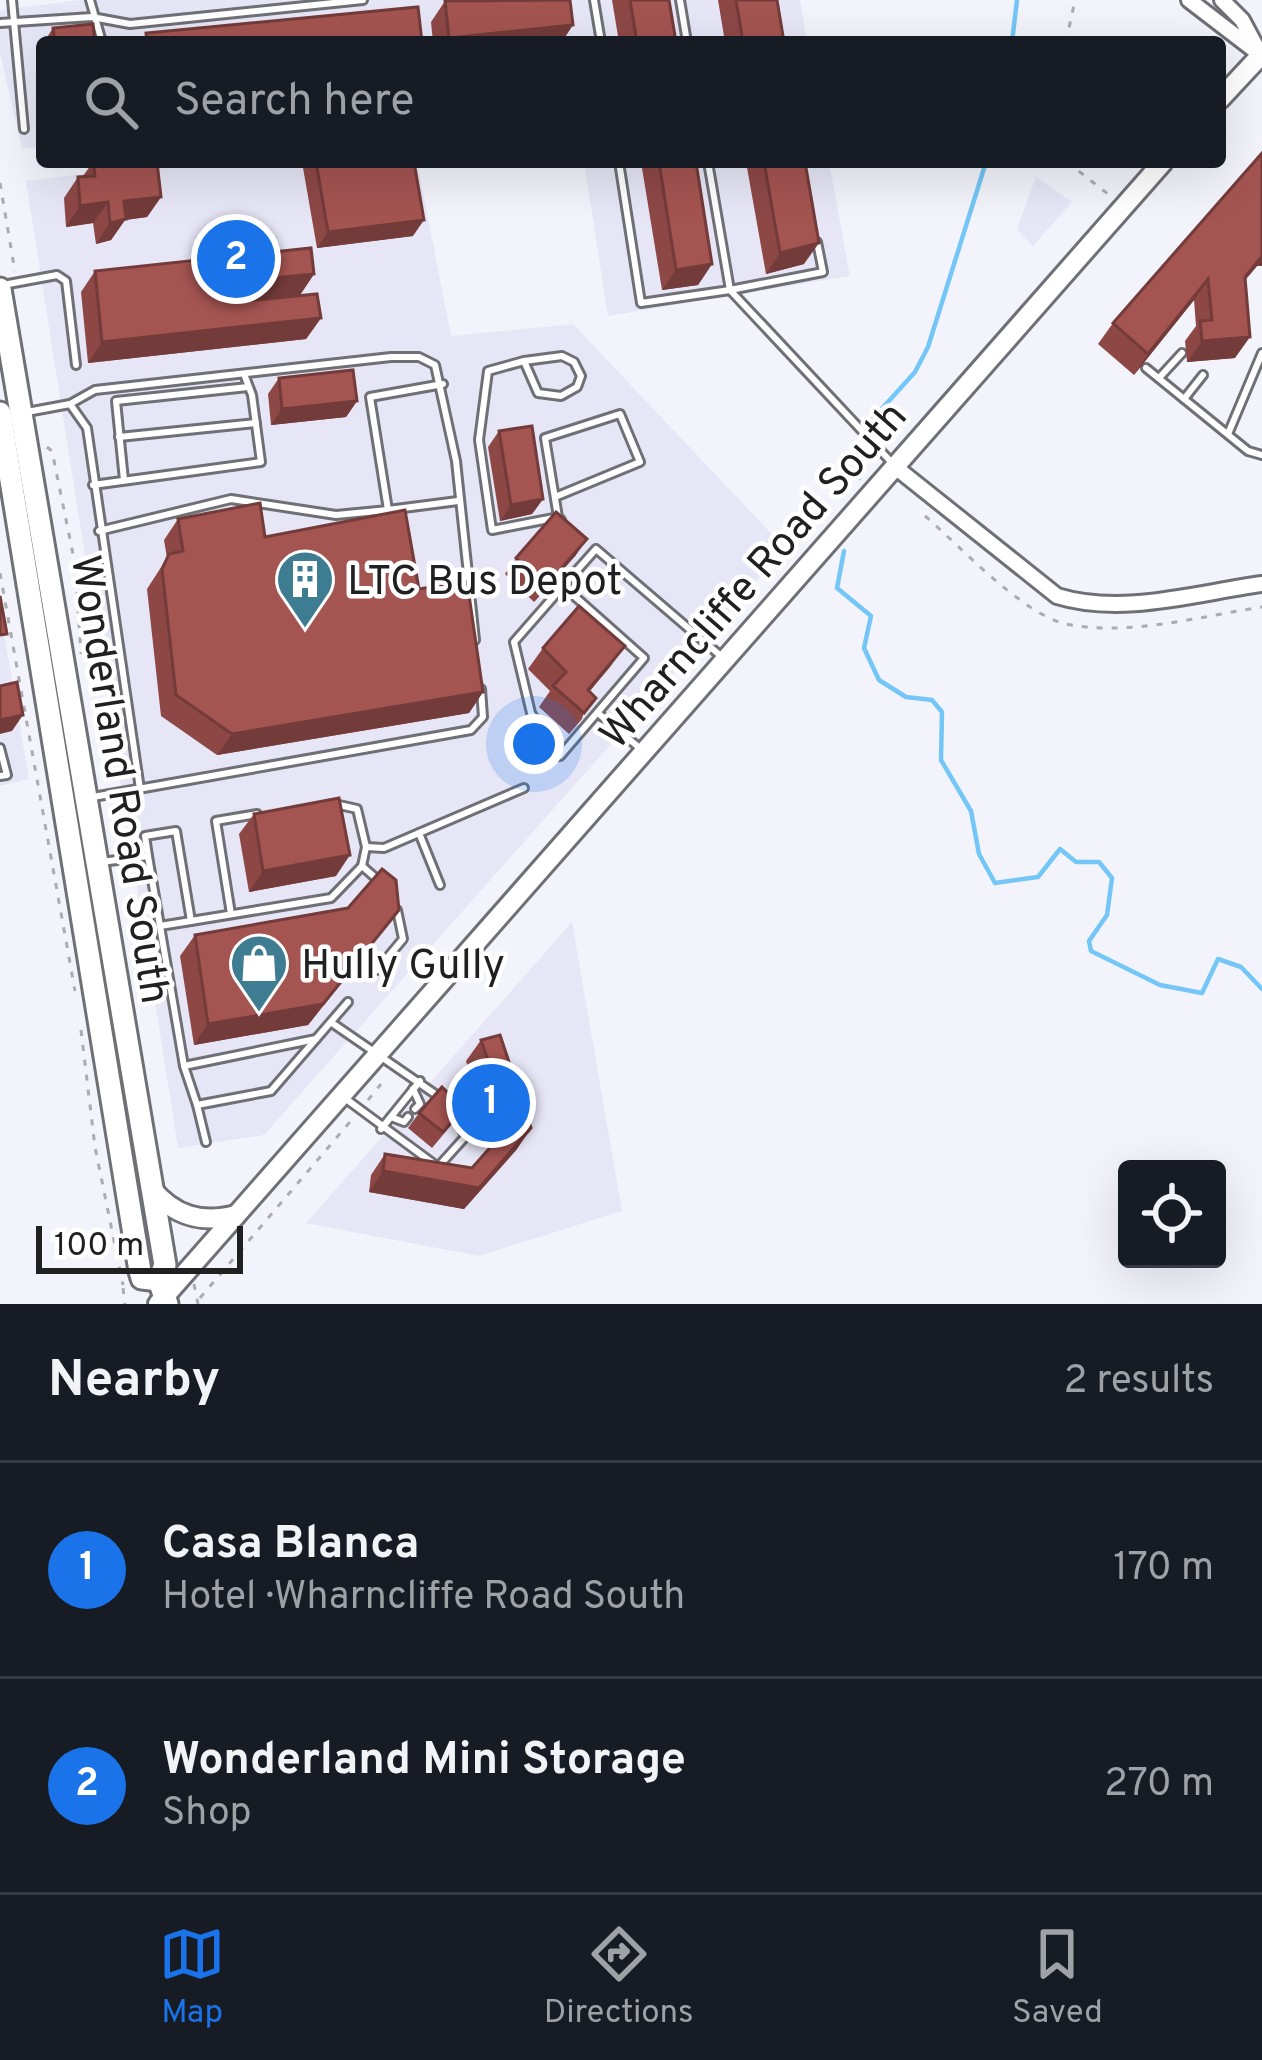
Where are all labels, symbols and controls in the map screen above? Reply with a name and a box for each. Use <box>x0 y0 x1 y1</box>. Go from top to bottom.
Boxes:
search box <box>36 36 1226 168</box>
icon: search <box>78 69 144 135</box>
text: Search here <box>174 74 414 131</box>
pin: 2 <box>197 214 275 304</box>
street label: Wharncliffe Road South <box>590 392 921 761</box>
building icon: LTC Bus Depot <box>274 548 336 630</box>
street label: Wonderland Road South <box>56 552 179 1008</box>
place label: LTC Bus Depot <box>347 557 622 610</box>
your location <box>504 714 564 774</box>
shop icon: Hully Gully <box>228 932 290 1014</box>
place label: Hully Gully <box>301 941 505 994</box>
pin: 1 <box>452 1058 530 1148</box>
map controls <box>1118 1160 1226 1268</box>
button: locate <box>1118 1160 1226 1268</box>
scale bar <box>36 1220 243 1273</box>
text: 100 m <box>54 1226 144 1268</box>
text: Nearby <box>48 1350 220 1415</box>
text: 2 results <box>1063 1358 1214 1407</box>
text: Casa Blanca <box>162 1517 419 1574</box>
text: 1 <box>79 1545 95 1594</box>
text: 170 m <box>1113 1545 1214 1594</box>
text: Hotel · Wharncliffe Road South <box>162 1574 685 1623</box>
text: Wonderland Mini Storage <box>162 1733 686 1790</box>
text: 2 <box>75 1761 99 1810</box>
text: 270 m <box>1104 1761 1214 1810</box>
text: Shop <box>162 1790 252 1839</box>
tab: Map <box>159 1921 225 2035</box>
tab: Directions <box>544 1921 694 2035</box>
tab: Saved <box>1012 1921 1103 2035</box>

